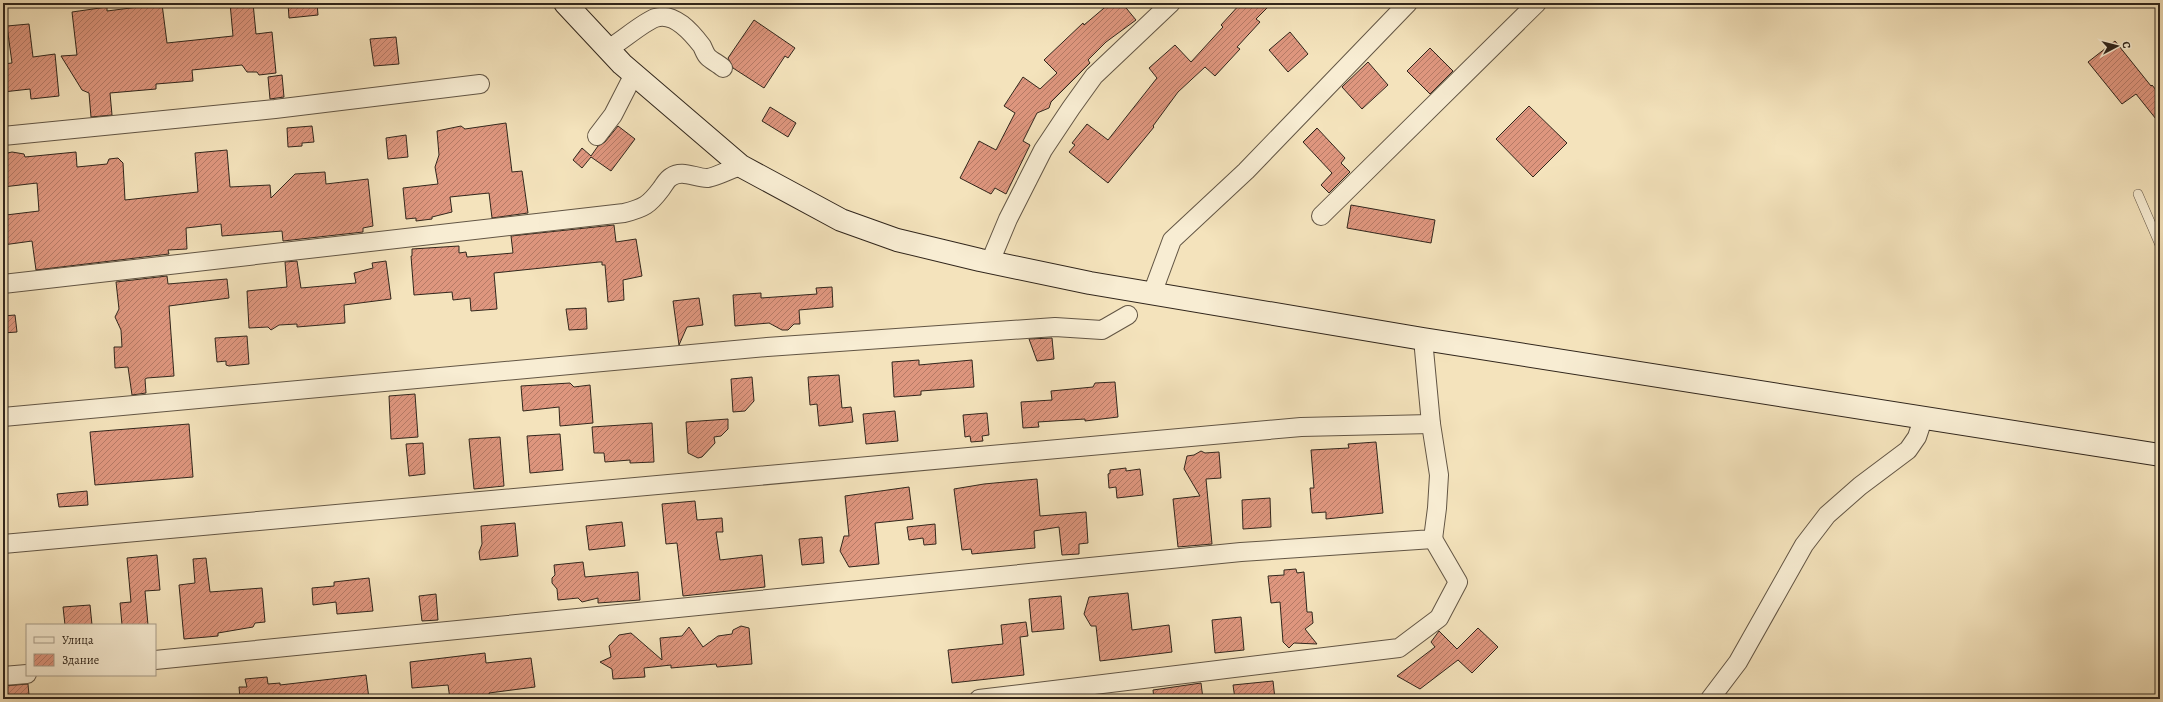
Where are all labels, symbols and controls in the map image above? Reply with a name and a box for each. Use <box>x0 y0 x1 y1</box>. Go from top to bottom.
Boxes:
north arrow <box>2097 26 2137 66</box>
text: С <box>2119 41 2134 49</box>
legend <box>26 624 156 676</box>
text: Улица <box>62 632 94 648</box>
text: Здание <box>62 652 99 668</box>

